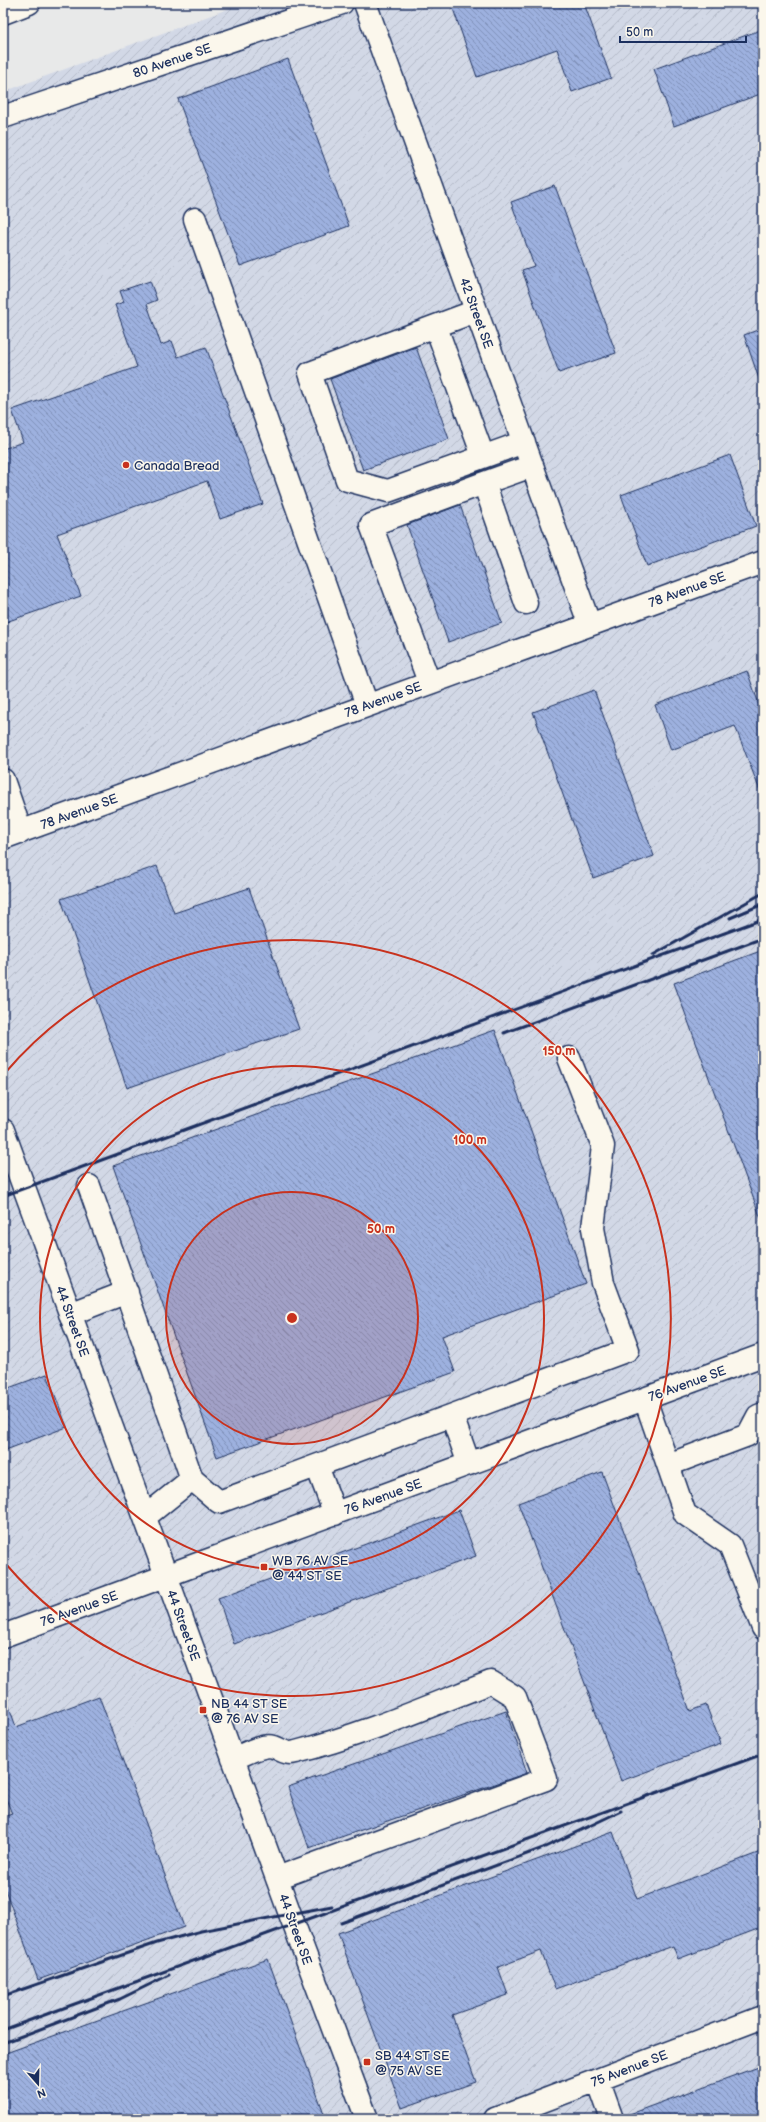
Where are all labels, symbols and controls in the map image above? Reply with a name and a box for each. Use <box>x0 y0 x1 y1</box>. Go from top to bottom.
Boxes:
scale bar <box>620 18 746 44</box>
text: 50 m <box>626 25 653 40</box>
street label: 80 Avenue SE <box>131 40 214 82</box>
street label: 42 Street SE <box>456 276 496 351</box>
place label: Canada Bread <box>134 458 219 474</box>
marker: Canada Bread <box>121 460 131 470</box>
street label: 78 Avenue SE <box>647 568 728 611</box>
street label: 78 Avenue SE <box>343 678 424 721</box>
street label: 78 Avenue SE <box>39 790 120 833</box>
text: 150 m <box>543 1044 575 1059</box>
text: 100 m <box>453 1133 487 1148</box>
text: 50 m <box>367 1222 395 1237</box>
street label: 44 Street SE <box>52 1284 92 1359</box>
centre of rings <box>285 1311 299 1325</box>
street label: 76 Avenue SE <box>646 1362 729 1405</box>
street label: 76 Avenue SE <box>342 1475 425 1518</box>
place label: WB 76 AV SE @ 44 ST SE <box>272 1553 349 1584</box>
marker: WB 76 AV SE @ 44 ST SE <box>259 1562 269 1572</box>
street label: 76 Avenue SE <box>38 1587 121 1630</box>
street label: 44 Street SE <box>163 1588 203 1663</box>
place label: NB 44 ST SE @ 76 AV SE <box>211 1696 288 1727</box>
marker: NB 44 ST SE @ 76 AV SE <box>198 1705 208 1715</box>
street label: 44 Street SE <box>275 1892 315 1967</box>
street label: 75 Avenue SE <box>589 2047 670 2091</box>
place label: SB 44 ST SE @ 75 AV SE <box>375 2048 450 2079</box>
marker: SB 44 ST SE @ 75 AV SE <box>362 2057 372 2067</box>
north arrow <box>18 2064 58 2104</box>
text: N <box>35 2085 47 2100</box>

